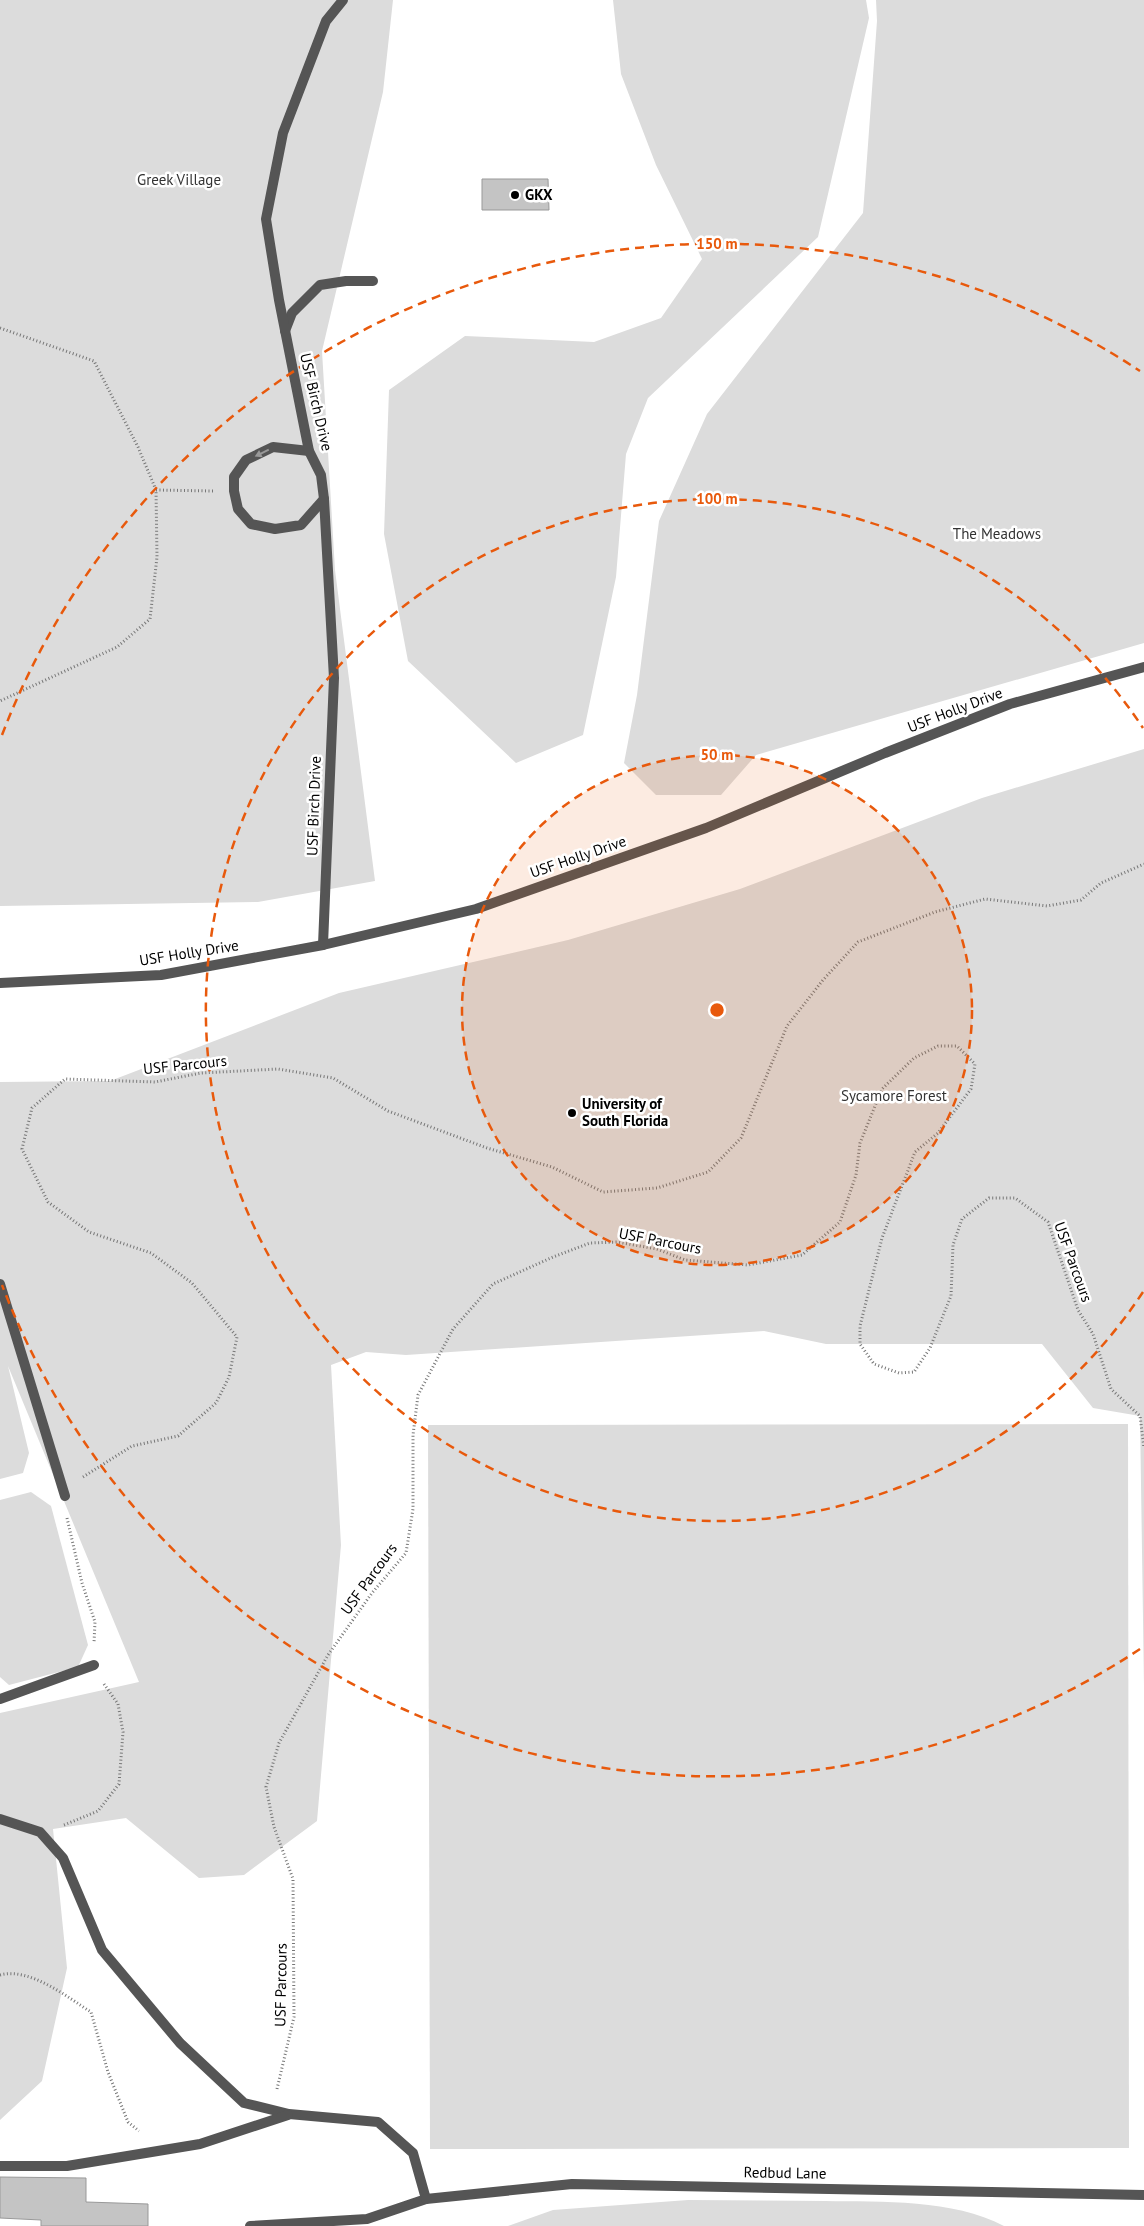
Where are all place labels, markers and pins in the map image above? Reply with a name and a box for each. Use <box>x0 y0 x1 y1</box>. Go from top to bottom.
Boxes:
place label: GKX <box>525 185 553 204</box>
marker: GKX <box>509 189 521 201</box>
centre of rings <box>708 1001 726 1019</box>
place label: University of South Florida <box>582 1094 668 1130</box>
marker: University of South Florida <box>566 1107 578 1119</box>

